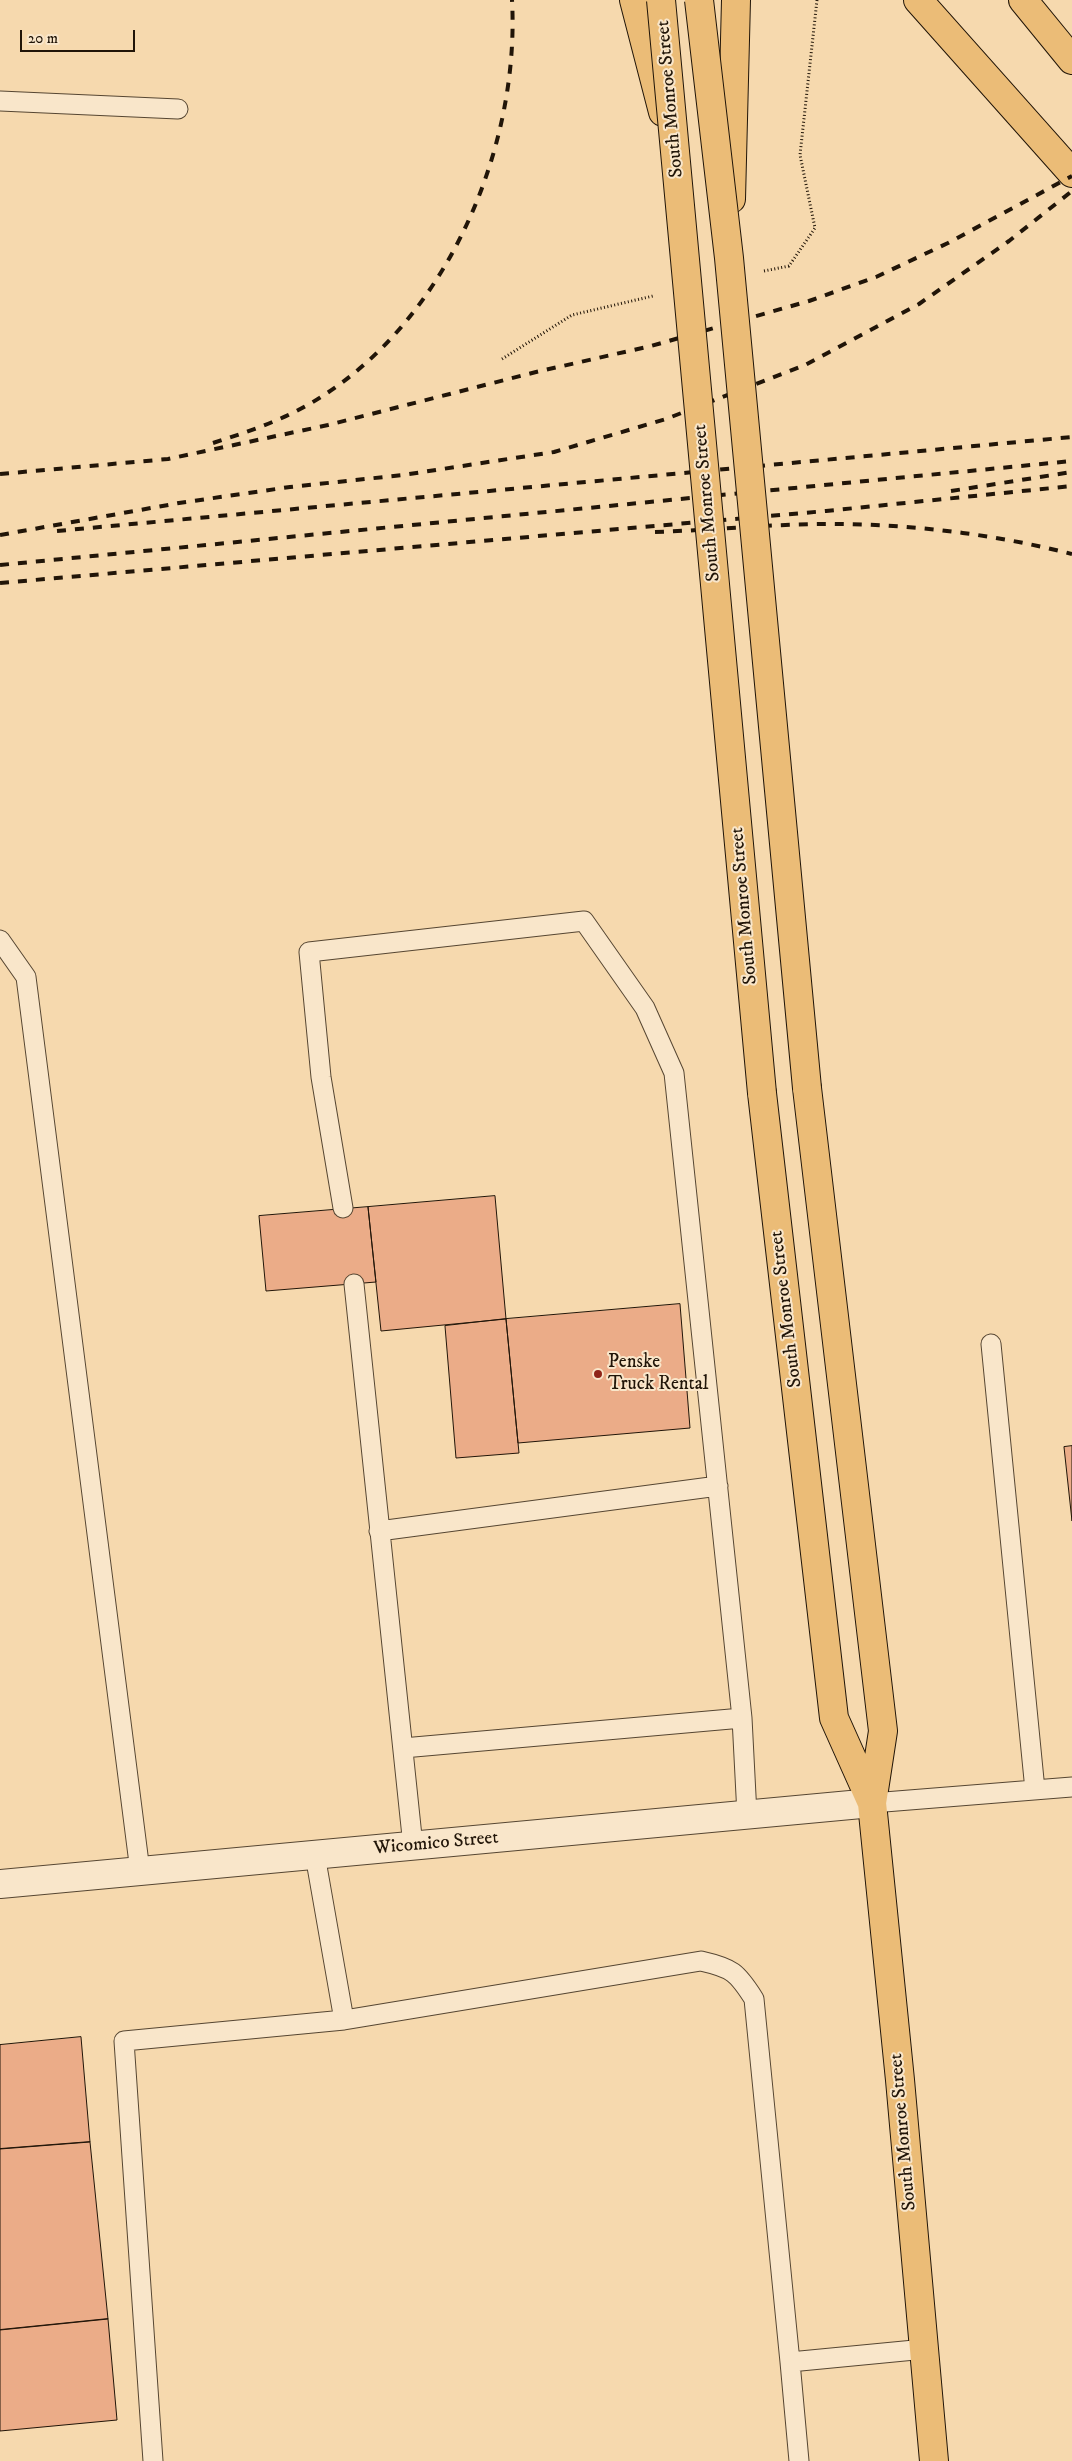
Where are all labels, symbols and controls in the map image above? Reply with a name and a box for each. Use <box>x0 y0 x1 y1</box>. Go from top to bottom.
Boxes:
street label: South Monroe Street <box>653 19 689 179</box>
scale bar <box>22 20 138 52</box>
text: 20 m <box>28 29 58 48</box>
street label: South Monroe Street <box>690 423 726 583</box>
street label: South Monroe Street <box>727 826 763 986</box>
street label: South Monroe Street <box>766 1229 808 1389</box>
place label: Penske Truck Rental <box>608 1352 708 1396</box>
marker: Penske Truck Rental <box>592 1368 604 1380</box>
street label: Wicomico Street <box>373 1827 499 1861</box>
street label: South Monroe Street <box>886 2052 922 2212</box>

